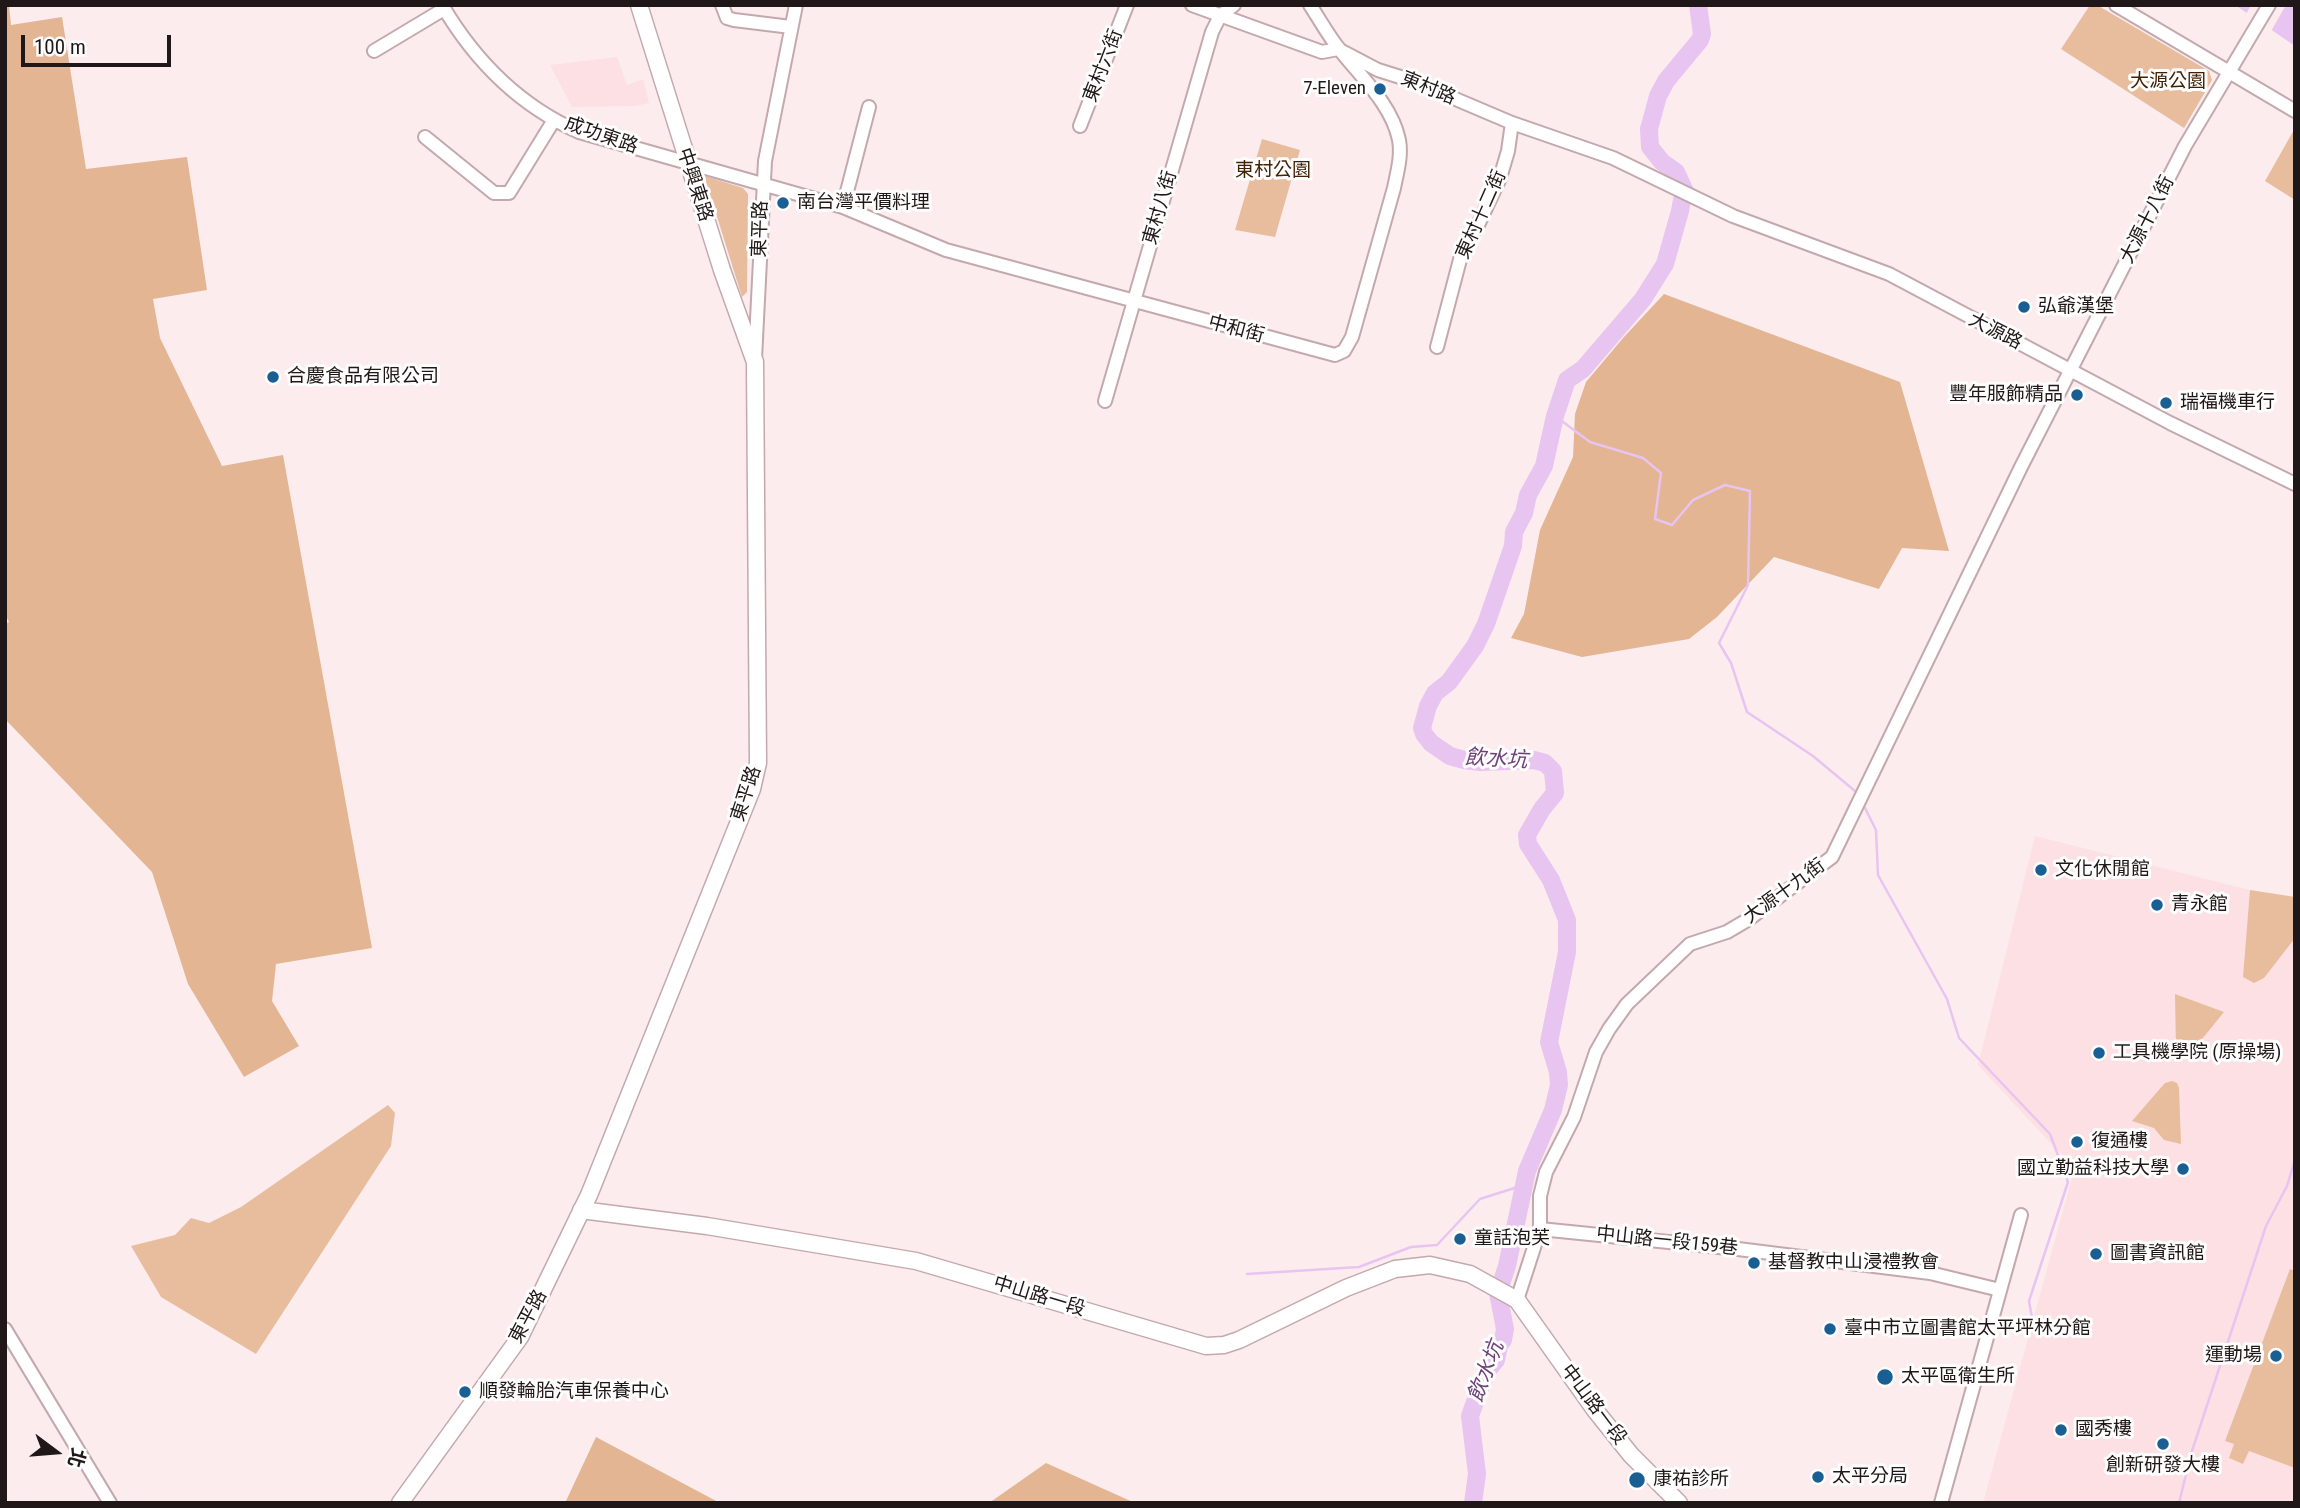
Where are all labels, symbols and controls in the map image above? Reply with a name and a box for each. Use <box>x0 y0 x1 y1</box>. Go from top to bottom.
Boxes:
scale bar <box>24 21 175 65</box>
street label: 東村六街 <box>1080 26 1128 106</box>
text: 100 m <box>34 35 86 59</box>
street label: 東村路 <box>1397 68 1459 110</box>
park label: 大源公園 <box>2130 71 2206 93</box>
place label: 7-Eleven <box>1303 78 1366 100</box>
marker: 7-Eleven <box>1372 81 1388 97</box>
street label: 成功東路 <box>561 113 641 159</box>
street label: 中興東路 <box>671 145 717 225</box>
park label: 東村公園 <box>1235 160 1311 182</box>
street label: 東村十二街 <box>1452 167 1512 263</box>
street label: 東村八街 <box>1140 168 1182 248</box>
street label: 大源十八街 <box>2116 173 2180 267</box>
place label: 南台灣平價料理 <box>797 192 930 214</box>
marker: 南台灣平價料理 <box>775 195 791 211</box>
street label: 東平路 <box>749 200 773 258</box>
place label: 弘爺漢堡 <box>2038 296 2114 318</box>
marker: 弘爺漢堡 <box>2016 299 2032 315</box>
street label: 大源路 <box>1964 309 2026 355</box>
street label: 中和街 <box>1206 312 1266 348</box>
place label: 合慶食品有限公司 <box>287 366 439 388</box>
marker: 合慶食品有限公司 <box>265 369 281 385</box>
place label: 豐年服飾精品 <box>1949 384 2063 406</box>
marker: 豐年服飾精品 <box>2069 387 2085 403</box>
place label: 瑞福機車行 <box>2180 392 2275 414</box>
marker: 瑞福機車行 <box>2158 395 2174 411</box>
water label: 飲水坑 <box>1464 746 1528 774</box>
street label: 東平路 <box>727 763 767 825</box>
street label: 大源十九街 <box>1740 855 1830 929</box>
place label: 文化休閒館 <box>2055 859 2150 881</box>
marker: 文化休閒館 <box>2033 862 2049 878</box>
place label: 青永館 <box>2171 894 2228 916</box>
marker: 青永館 <box>2149 897 2165 913</box>
place label: 工具機學院 (原操場) <box>2113 1042 2281 1064</box>
marker: 工具機學院 (原操場) <box>2091 1045 2107 1061</box>
place label: 復通樓 <box>2091 1131 2148 1153</box>
marker: 復通樓 <box>2069 1134 2085 1150</box>
place label: 國立勤益科技大學 <box>2017 1158 2169 1180</box>
marker: 國立勤益科技大學 <box>2175 1161 2191 1177</box>
street label: 中山路一段159巷 <box>1595 1223 1739 1261</box>
place label: 童話泡芙 <box>1474 1228 1550 1250</box>
marker: 童話泡芙 <box>1452 1231 1468 1247</box>
place label: 圖書資訊館 <box>2110 1243 2205 1265</box>
marker: 圖書資訊館 <box>2088 1246 2104 1262</box>
place label: 基督教中山浸禮教會 <box>1768 1252 1939 1274</box>
marker: 基督教中山浸禮教會 <box>1746 1255 1762 1271</box>
street label: 中山路一段 <box>990 1272 1088 1322</box>
street label: 東平路 <box>506 1286 552 1348</box>
place label: 臺中市立圖書館太平坪林分館 <box>1844 1318 2091 1340</box>
marker: 臺中市立圖書館太平坪林分館 <box>1822 1321 1838 1337</box>
water label: 飲水坑 <box>1464 1338 1510 1406</box>
place label: 運動場 <box>2205 1345 2262 1367</box>
marker: 運動場 <box>2268 1348 2284 1364</box>
street label: 中山路一段 <box>1555 1360 1631 1450</box>
place label: 太平區衛生所 <box>1901 1366 2015 1388</box>
marker: 太平區衛生所 <box>1875 1367 1895 1387</box>
place label: 順發輪胎汽車保養中心 <box>479 1381 669 1403</box>
marker: 順發輪胎汽車保養中心 <box>457 1384 473 1400</box>
north arrow <box>21 1417 91 1487</box>
place label: 國秀樓 <box>2075 1419 2132 1441</box>
marker: 國秀樓 <box>2053 1422 2069 1438</box>
marker: 創新研發大樓 <box>2155 1436 2171 1452</box>
text: 北 <box>63 1446 90 1470</box>
place label: 創新研發大樓 <box>2106 1455 2220 1477</box>
place label: 太平分局 <box>1832 1466 1908 1488</box>
place label: 康祐診所 <box>1653 1469 1729 1491</box>
marker: 太平分局 <box>1810 1469 1826 1485</box>
marker: 康祐診所 <box>1627 1470 1647 1490</box>

